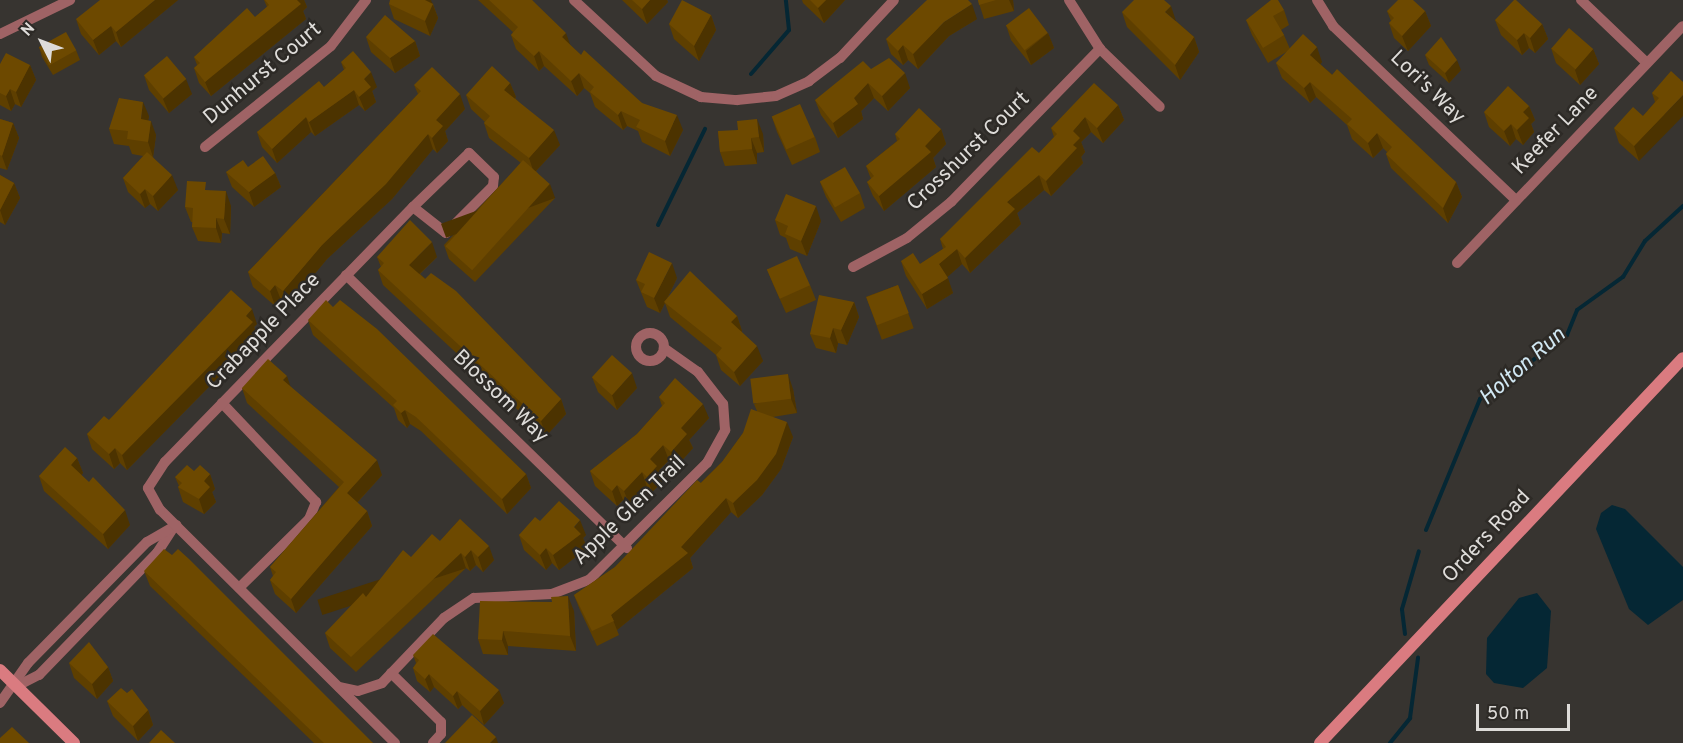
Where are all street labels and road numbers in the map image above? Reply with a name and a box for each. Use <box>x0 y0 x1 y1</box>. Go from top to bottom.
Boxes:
street label: Dunhurst Court <box>199 17 327 131</box>
street label: Lori's Way <box>1384 46 1470 130</box>
street label: Keefer Lane <box>1508 81 1604 181</box>
street label: Crosshurst Court <box>903 87 1035 217</box>
street label: Crabapple Place <box>202 268 326 396</box>
street label: Blossom Way <box>447 345 553 449</box>
street label: Apple Glen Trail <box>568 451 692 571</box>
street label: Orders Road <box>1438 485 1536 589</box>

